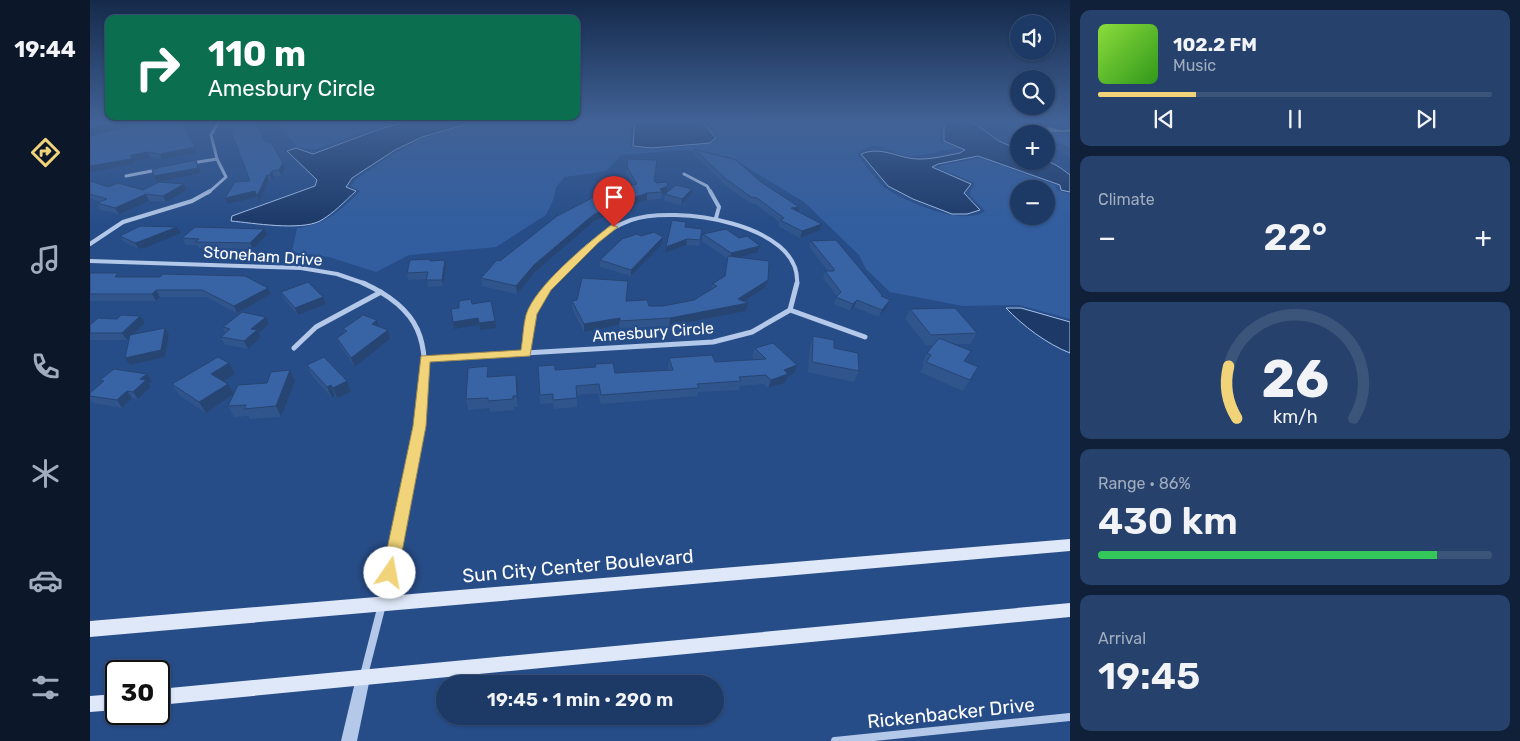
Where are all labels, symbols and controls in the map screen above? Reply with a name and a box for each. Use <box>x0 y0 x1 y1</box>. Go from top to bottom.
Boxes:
map controls <box>1010 15 1055 225</box>
button: sound <box>1010 15 1055 60</box>
text: 110 m <box>208 33 306 75</box>
text: 102.2 FM <box>1173 33 1257 56</box>
icon: right <box>125 35 190 100</box>
text: 19:44 <box>14 36 76 63</box>
text: Music <box>1173 56 1216 75</box>
button: search <box>1010 70 1055 115</box>
text: Amesbury Circle <box>208 75 375 102</box>
icon: previous <box>1150 105 1178 133</box>
icon: pause <box>1281 105 1309 133</box>
icon: next <box>1412 105 1440 133</box>
button: + <box>1010 125 1055 170</box>
icon: directions <box>28 135 63 170</box>
pin <box>593 176 635 227</box>
button: − <box>1010 180 1055 225</box>
icon: arrive <box>600 183 628 211</box>
text: Climate <box>1098 190 1155 209</box>
text: 22° <box>1264 214 1327 260</box>
text: − <box>1098 221 1116 254</box>
text: + <box>1475 221 1492 254</box>
icon: music <box>28 242 63 277</box>
street label: Stoneham Drive <box>203 242 323 270</box>
street label: Amesbury Circle <box>592 318 714 346</box>
text: 26 <box>1261 348 1329 410</box>
icon: phone <box>28 349 63 384</box>
text: km/h <box>1273 406 1317 427</box>
icon: climate <box>28 456 63 491</box>
text: Range · 86% <box>1098 474 1191 493</box>
text: 430 km <box>1098 498 1238 544</box>
street label: Sun City Center Boulevard <box>462 544 694 588</box>
position arrow <box>363 546 415 598</box>
icon: car <box>28 563 63 598</box>
text: Arrival <box>1098 629 1146 648</box>
text: 19:45 <box>1098 653 1200 699</box>
speed limit sign: 30 <box>105 660 170 725</box>
icon: filters <box>28 670 63 705</box>
text: 19:45 · 1 min · 290 m <box>487 688 673 711</box>
street label: Rickenbacker Drive <box>866 693 1036 733</box>

